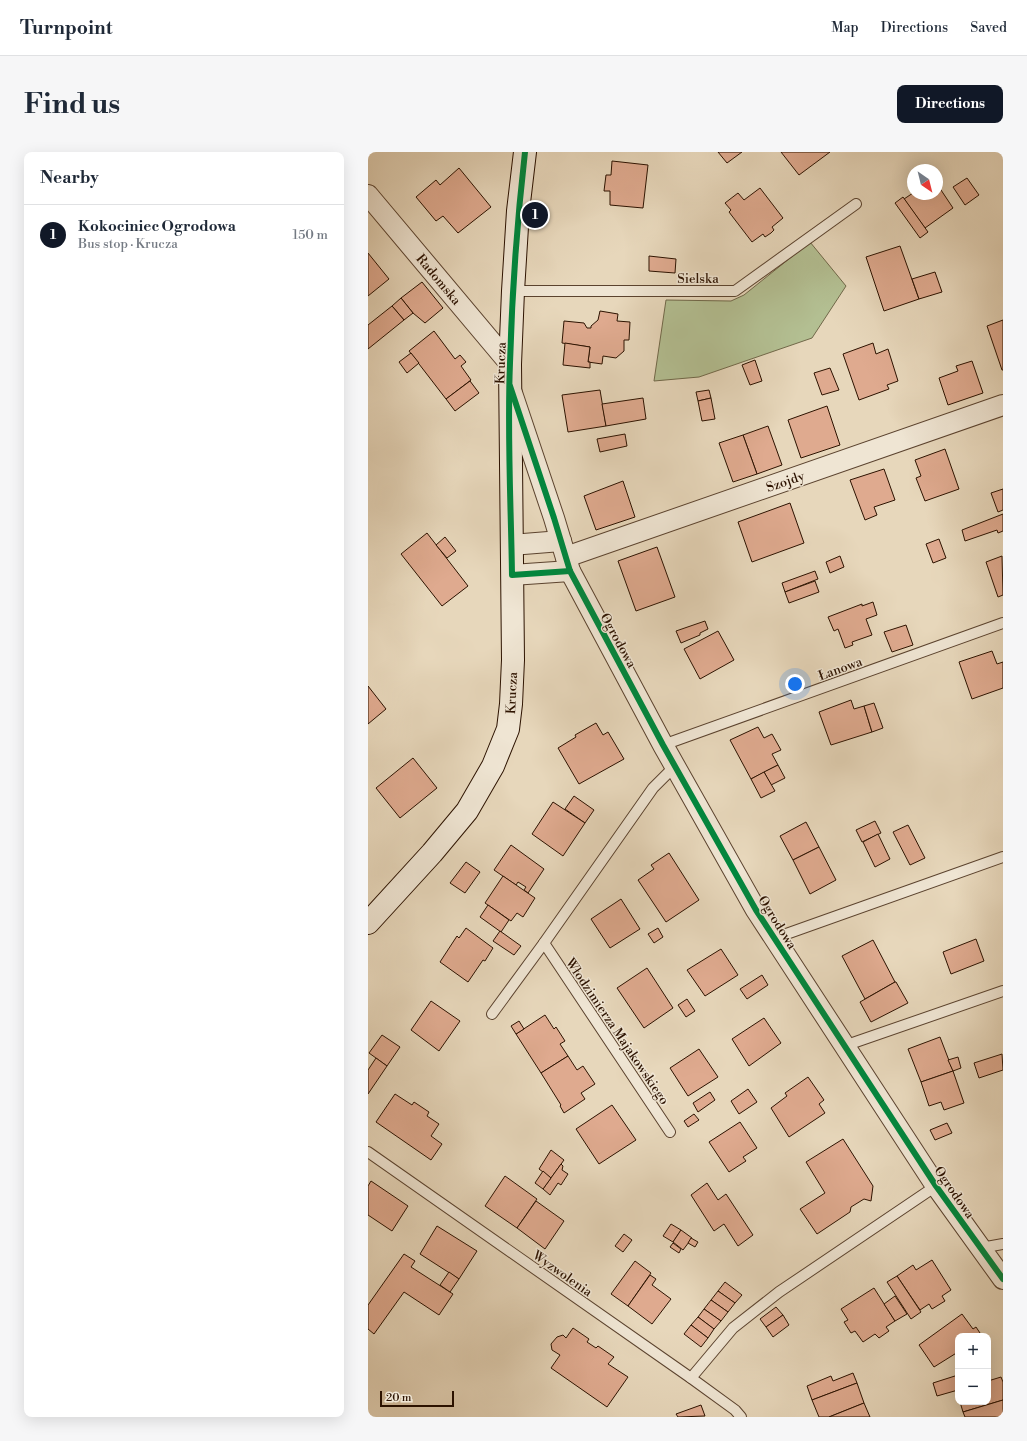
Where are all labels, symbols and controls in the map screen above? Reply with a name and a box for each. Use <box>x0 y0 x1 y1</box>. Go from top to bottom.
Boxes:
text: Turnpoint <box>20 16 113 40</box>
text: Map <box>831 19 859 37</box>
text: Directions <box>881 19 948 37</box>
text: Saved <box>970 19 1007 37</box>
button: Directions <box>897 85 1003 123</box>
text: Find us <box>24 87 120 122</box>
north arrow <box>907 164 943 200</box>
text: Nearby <box>40 167 99 189</box>
pin: 1 <box>522 200 548 230</box>
text: Kokociniec Ogrodowa <box>78 217 236 236</box>
text: 1 <box>50 227 56 243</box>
text: 150 m <box>293 227 328 243</box>
text: Bus stop · Krucza <box>78 236 178 252</box>
street label: Radomska <box>412 251 464 309</box>
street label: Sielska <box>677 271 719 287</box>
street label: Krucza <box>492 341 510 384</box>
street label: Szojdy <box>764 468 807 496</box>
street label: Ogrodowa <box>597 610 640 671</box>
street label: Łanowa <box>816 653 865 684</box>
street label: Krucza <box>503 671 521 715</box>
your location <box>785 674 805 694</box>
street label: Ogrodowa <box>754 893 800 953</box>
street label: Włodzimierza Majakowskiego <box>562 954 672 1108</box>
street label: Ogrodowa <box>930 1163 978 1222</box>
street label: Wyzwolenia <box>529 1247 596 1300</box>
map controls <box>955 1333 991 1405</box>
button: + <box>955 1333 991 1369</box>
button: − <box>955 1369 991 1405</box>
scale bar <box>380 1389 454 1408</box>
text: 20 m <box>386 1391 411 1405</box>

